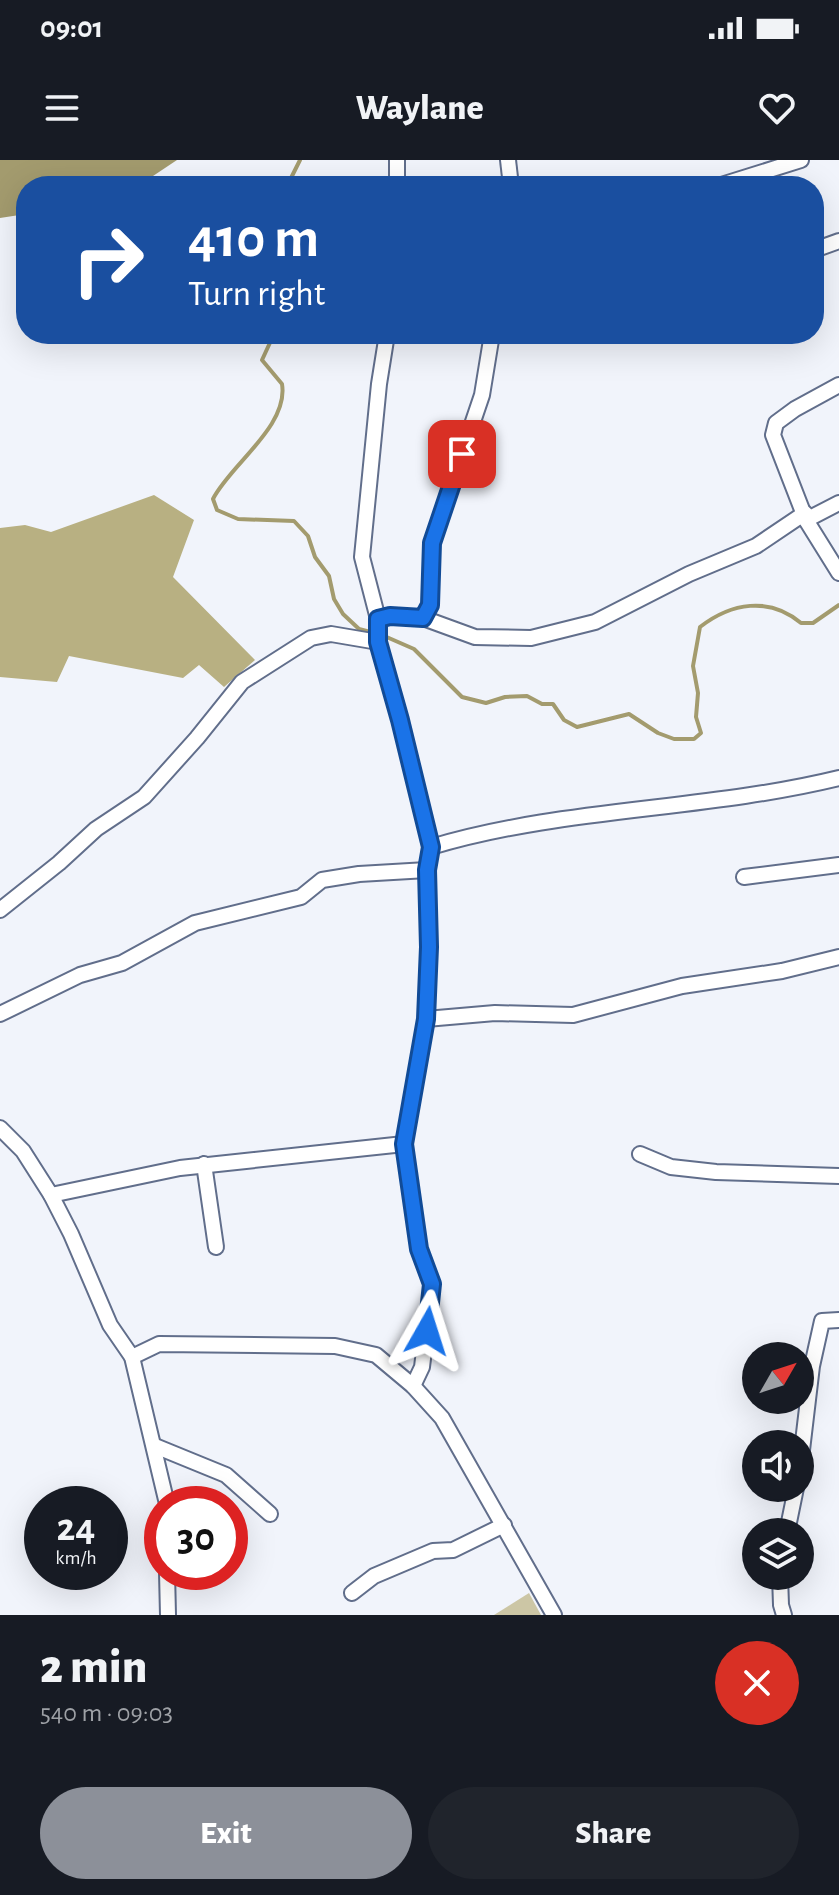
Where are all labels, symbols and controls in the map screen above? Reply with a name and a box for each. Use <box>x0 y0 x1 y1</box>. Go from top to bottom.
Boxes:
text: 09:01 <box>40 13 103 43</box>
icon: menu <box>40 86 84 130</box>
icon: heart <box>755 86 799 130</box>
text: Waylane <box>355 90 484 126</box>
icon: right <box>56 208 160 312</box>
text: 410 m <box>188 211 319 267</box>
text: Turn right <box>188 276 325 312</box>
pin <box>428 420 496 488</box>
icon: arrive <box>440 432 484 476</box>
position arrow <box>385 1289 469 1373</box>
north arrow <box>742 1342 814 1414</box>
map controls <box>742 1342 814 1590</box>
button: sound <box>742 1430 814 1502</box>
speed limit sign: 30 <box>144 1486 248 1590</box>
text: 24 <box>57 1508 95 1548</box>
button: layers <box>742 1518 814 1590</box>
text: km/h <box>55 1548 97 1568</box>
button: close <box>715 1641 799 1725</box>
text: 2 min <box>40 1644 148 1692</box>
text: 540 m · 09:03 <box>40 1700 173 1726</box>
button: Exit <box>40 1787 412 1879</box>
button: Share <box>428 1787 799 1879</box>

